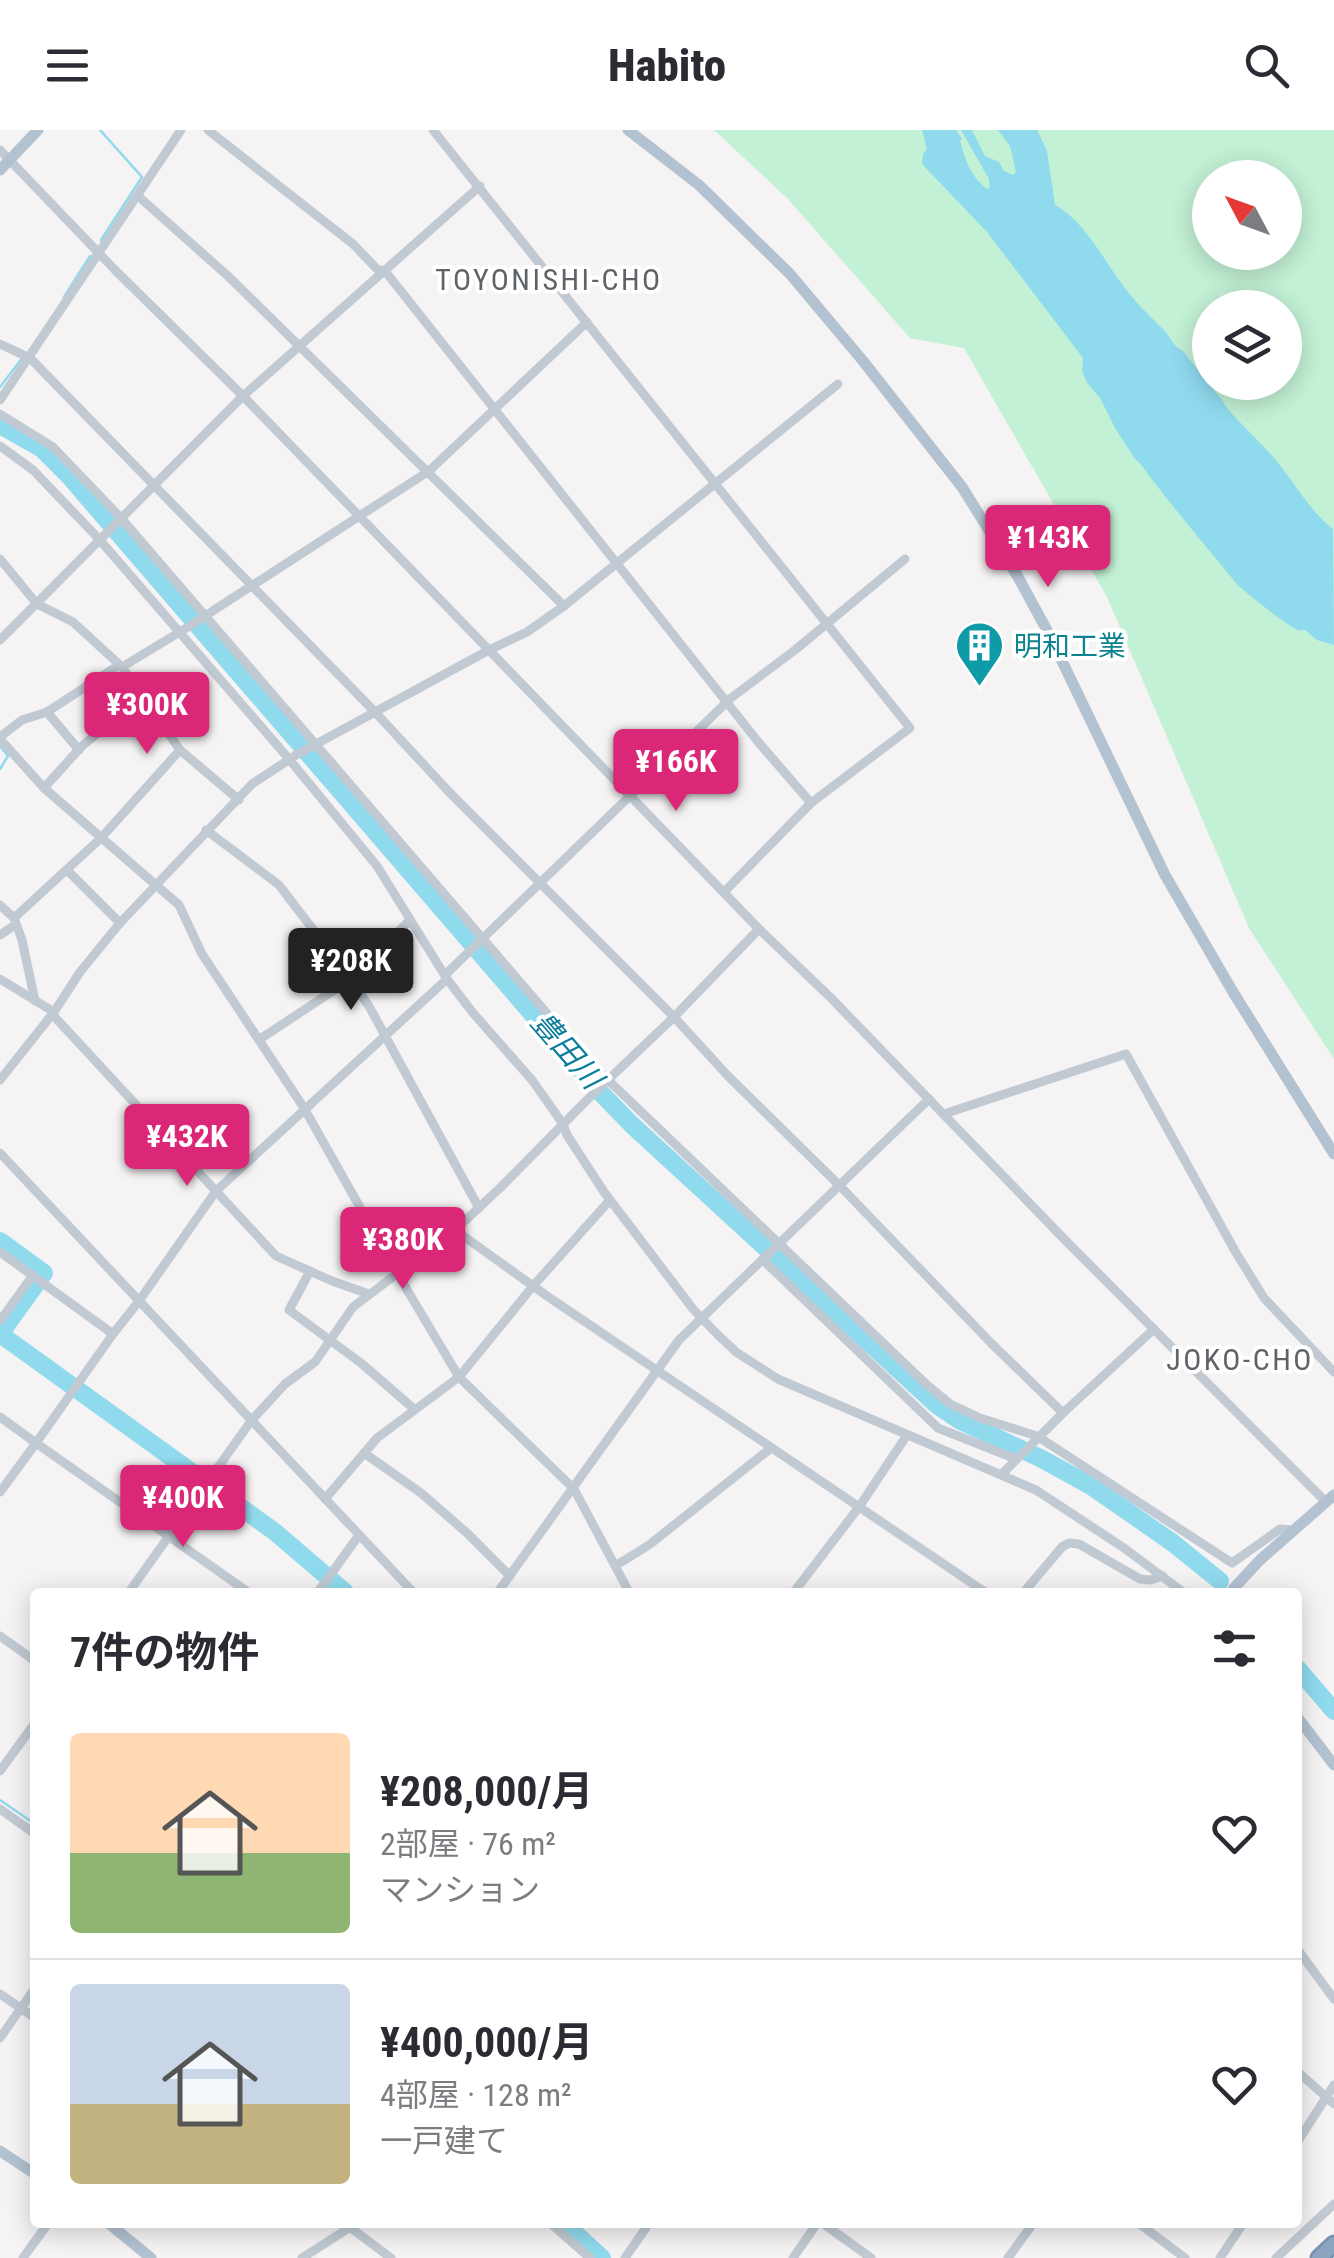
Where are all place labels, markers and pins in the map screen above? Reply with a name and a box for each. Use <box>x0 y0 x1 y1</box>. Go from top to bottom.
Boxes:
pin: ¥143K <box>978 505 1118 590</box>
building icon: 明和工業 <box>953 620 1005 688</box>
place label: 明和工業 <box>1014 630 1126 663</box>
pin: ¥300K <box>77 672 217 757</box>
pin: ¥166K <box>606 729 746 814</box>
pin: ¥208K <box>281 928 421 1013</box>
pin: ¥432K <box>117 1104 257 1189</box>
pin: ¥380K <box>333 1207 473 1292</box>
pin: ¥400K <box>113 1465 253 1550</box>

